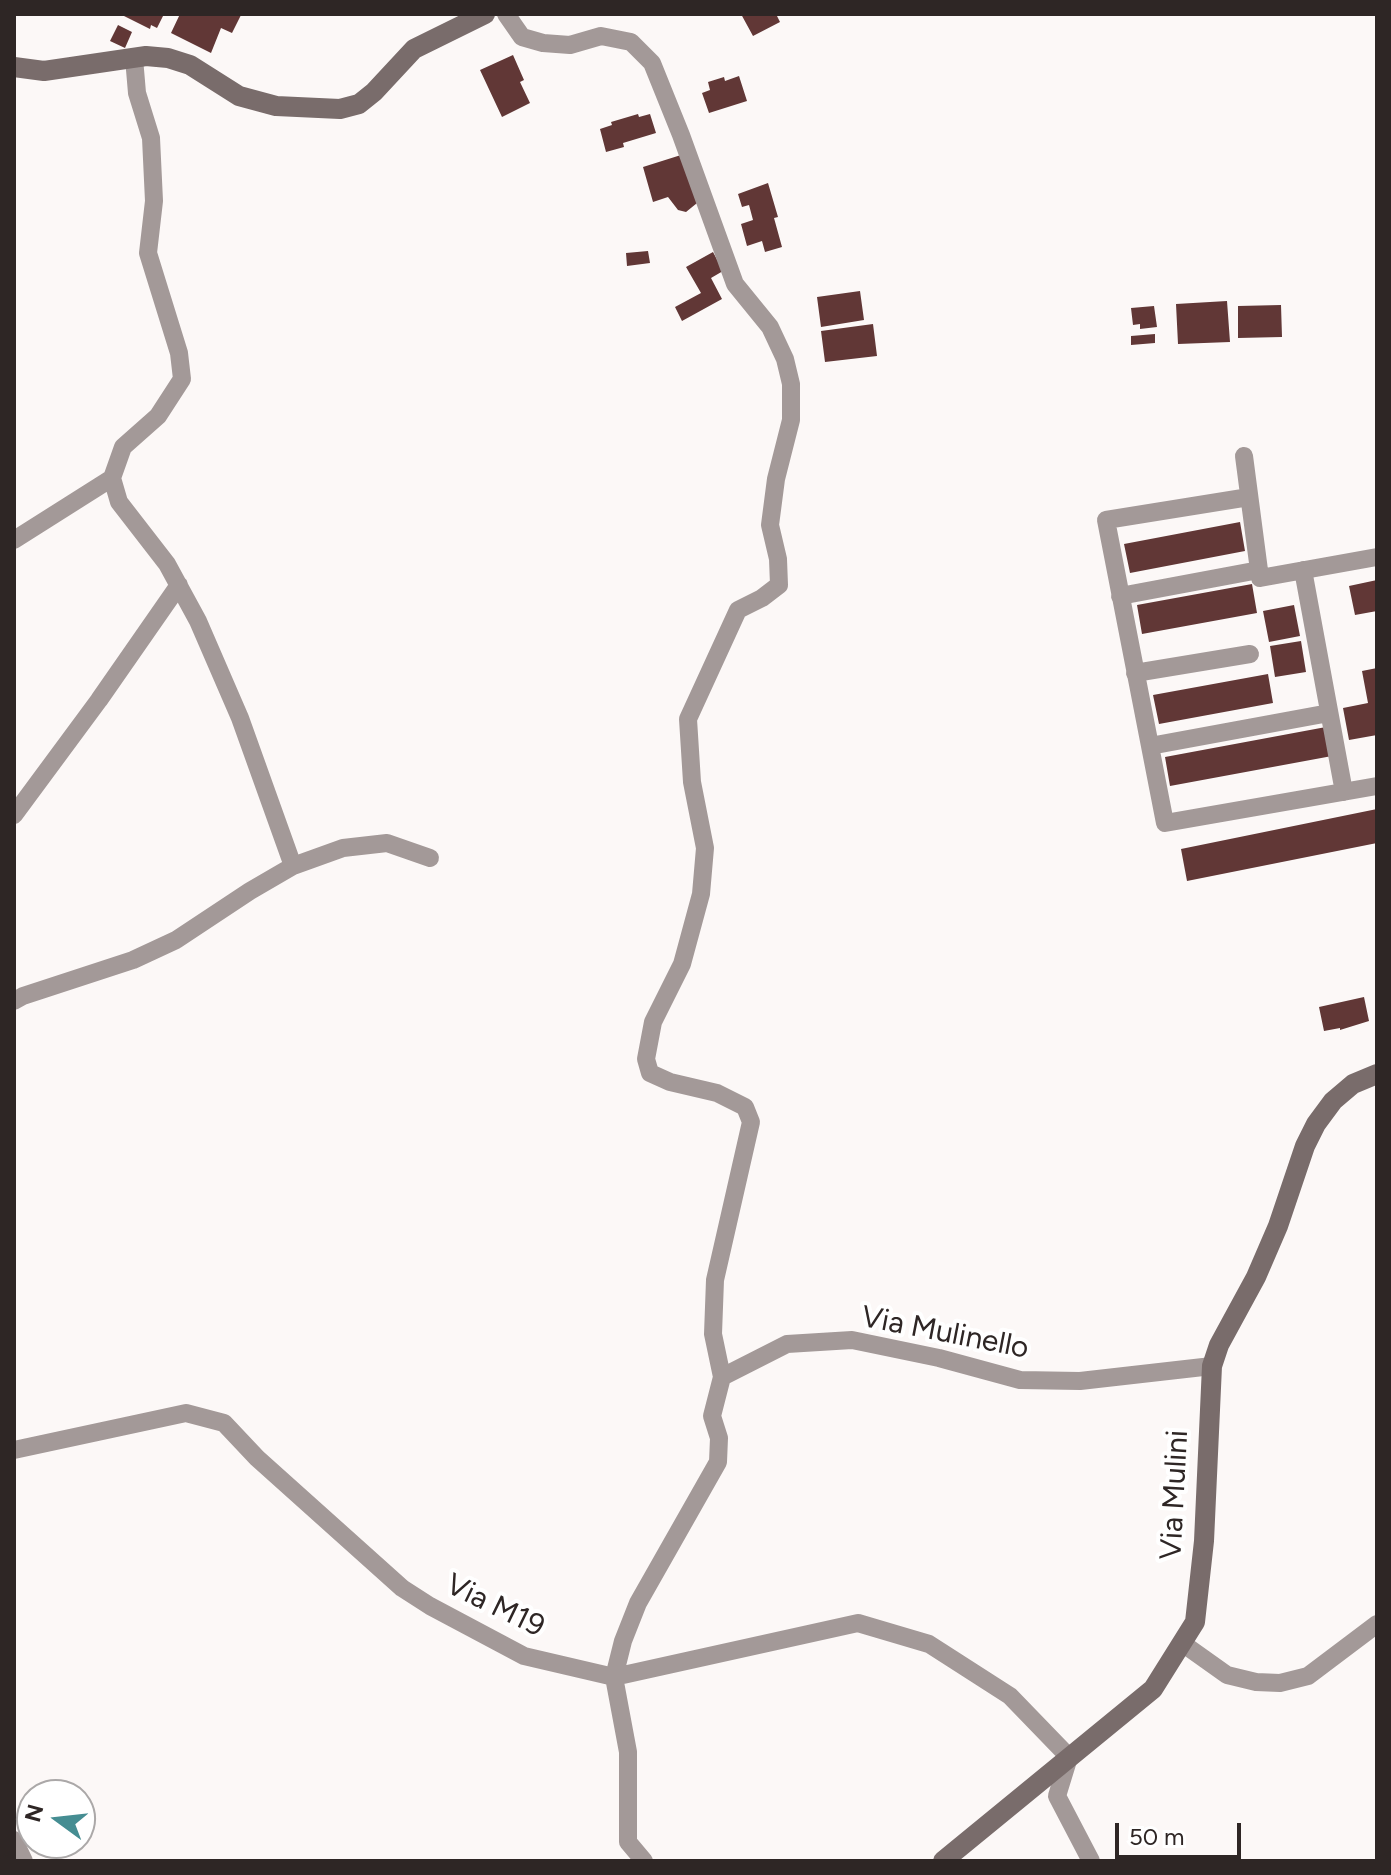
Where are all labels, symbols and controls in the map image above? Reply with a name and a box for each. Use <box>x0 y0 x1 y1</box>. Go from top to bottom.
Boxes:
street label: Via Mulinello <box>858 1299 1032 1367</box>
street label: Via Mulini <box>1154 1429 1196 1561</box>
street label: Via M19 <box>440 1567 550 1645</box>
north arrow <box>16 1779 96 1859</box>
text: N <box>19 1801 50 1825</box>
scale bar <box>1119 1807 1245 1857</box>
text: 50 m <box>1129 1822 1185 1851</box>

